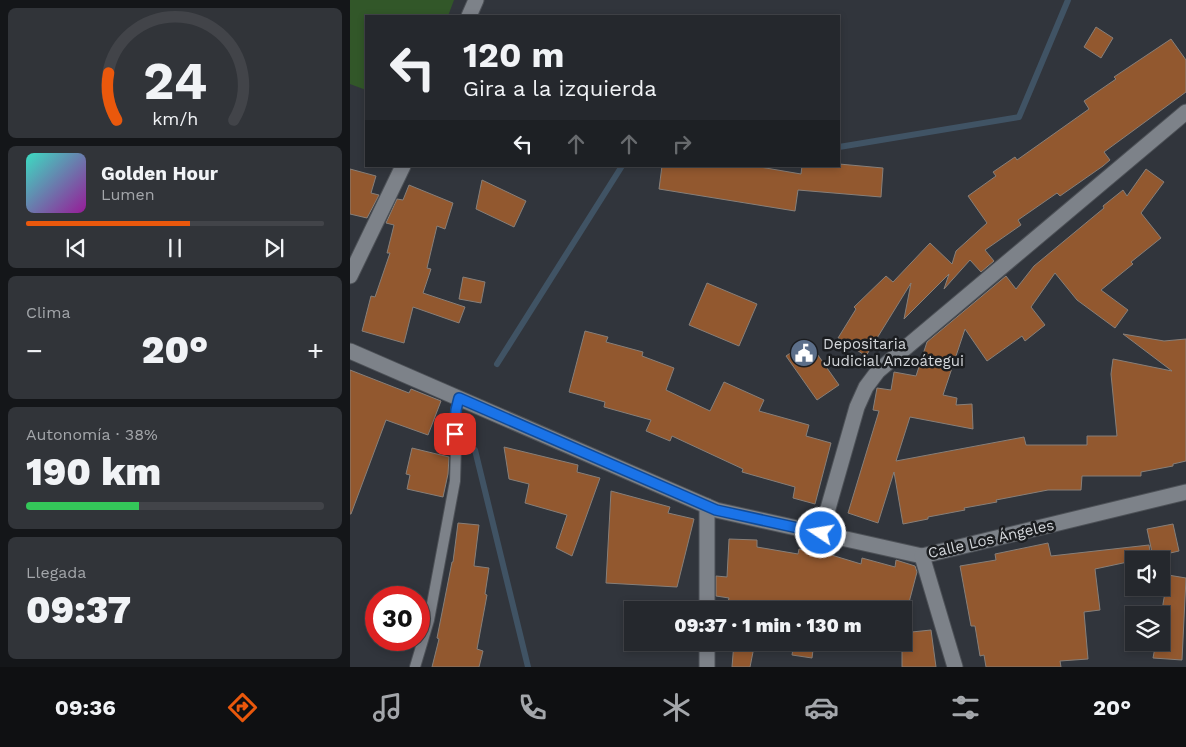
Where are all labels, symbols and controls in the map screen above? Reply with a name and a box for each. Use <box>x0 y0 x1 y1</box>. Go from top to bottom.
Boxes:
text: 120 m <box>463 34 564 76</box>
icon: left <box>380 35 445 100</box>
text: 24 <box>143 51 207 112</box>
text: Gira a la izquierda <box>463 76 657 101</box>
text: km/h <box>152 108 198 129</box>
icon: left <box>509 130 537 158</box>
icon: ahead <box>562 130 590 158</box>
icon: ahead <box>615 130 643 158</box>
icon: right <box>668 130 696 158</box>
text: Golden Hour <box>101 162 218 185</box>
text: Lumen <box>101 185 155 204</box>
icon: previous <box>62 234 90 262</box>
icon: pause <box>161 234 189 262</box>
icon: next <box>260 234 288 262</box>
text: Clima <box>26 303 70 322</box>
text: 20° <box>142 328 208 372</box>
text: − <box>26 334 43 367</box>
text: + <box>307 334 324 367</box>
place label: Depositaria Judicial Anzoátegui <box>823 335 964 370</box>
public building icon: Depositaria Judicial Anzoátegui <box>789 338 819 368</box>
pin <box>434 413 476 455</box>
icon: arrive <box>441 420 469 448</box>
text: Autonomía · 38% <box>26 425 158 444</box>
text: 190 km <box>26 450 161 494</box>
position arrow <box>794 506 846 558</box>
street label: Calle Los Ángeles <box>926 516 1056 562</box>
map controls <box>1125 551 1170 651</box>
button: sound <box>1125 551 1170 596</box>
text: Llegada <box>26 563 86 582</box>
speed limit sign: 30 <box>365 586 430 651</box>
text: 09:37 <box>26 588 131 632</box>
button: layers <box>1125 606 1170 651</box>
text: 09:37 · 1 min · 130 m <box>674 614 862 637</box>
icon: directions <box>225 690 260 725</box>
icon: music <box>370 690 405 725</box>
icon: phone <box>515 690 550 725</box>
icon: climate <box>659 690 694 725</box>
icon: car <box>804 690 839 725</box>
icon: filters <box>948 690 983 725</box>
text: 09:36 <box>55 695 116 720</box>
text: 20° <box>1093 695 1131 720</box>

